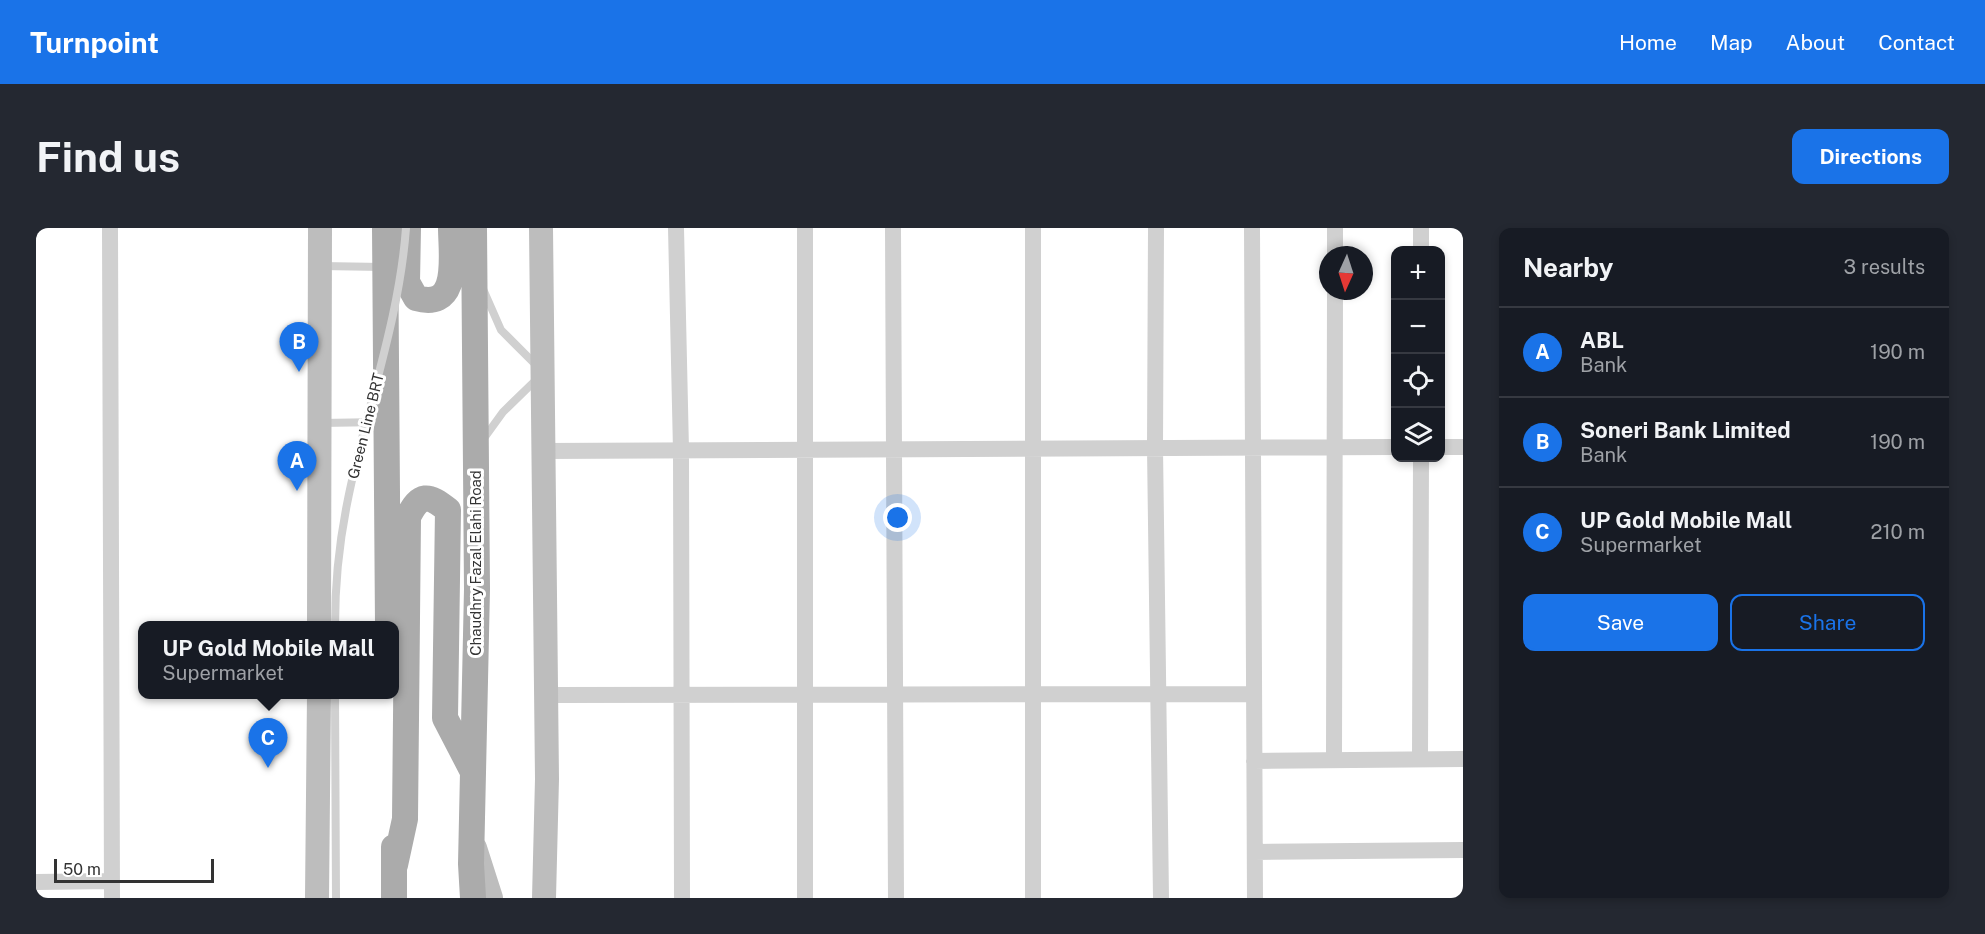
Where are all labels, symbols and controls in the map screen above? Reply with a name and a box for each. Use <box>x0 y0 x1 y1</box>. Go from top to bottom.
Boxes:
text: Turnpoint <box>30 26 159 59</box>
text: Home <box>1619 30 1677 55</box>
text: Map <box>1710 30 1753 55</box>
text: About <box>1786 30 1845 55</box>
text: Contact <box>1878 30 1955 55</box>
button: Directions <box>1792 129 1949 184</box>
text: Find us <box>36 132 180 181</box>
north arrow <box>1319 246 1373 300</box>
map controls <box>1391 246 1445 462</box>
button: + <box>1391 246 1445 300</box>
text: Nearby <box>1523 252 1613 283</box>
text: 3 results <box>1844 255 1925 279</box>
button: − <box>1391 300 1445 354</box>
pin: B <box>280 322 318 372</box>
text: ABL <box>1580 327 1624 353</box>
text: A <box>1535 340 1550 364</box>
text: 190 m <box>1870 340 1925 364</box>
text: Bank <box>1580 353 1627 377</box>
button: locate <box>1391 354 1445 408</box>
street label: Green Line BRT <box>344 371 387 480</box>
button: layers <box>1391 408 1445 462</box>
text: Soneri Bank Limited <box>1580 417 1791 443</box>
text: B <box>1536 430 1549 454</box>
text: 190 m <box>1870 430 1925 454</box>
pin: A <box>278 442 316 491</box>
text: Bank <box>1580 443 1627 467</box>
street label: Chaudhry Fazal Elahi Road <box>467 470 484 656</box>
your location <box>883 503 912 532</box>
text: UP Gold Mobile Mall <box>1580 507 1792 533</box>
text: C <box>1535 520 1550 544</box>
text: 210 m <box>1871 520 1925 544</box>
text: Supermarket <box>1580 533 1702 557</box>
button: Save <box>1523 594 1718 651</box>
button: Share <box>1730 594 1925 651</box>
popup <box>138 621 399 699</box>
text: UP Gold Mobile Mall <box>162 635 375 661</box>
text: Supermarket <box>162 661 284 685</box>
pin: C <box>248 718 288 768</box>
scale bar <box>54 856 214 884</box>
text: 50 m <box>63 860 101 879</box>

